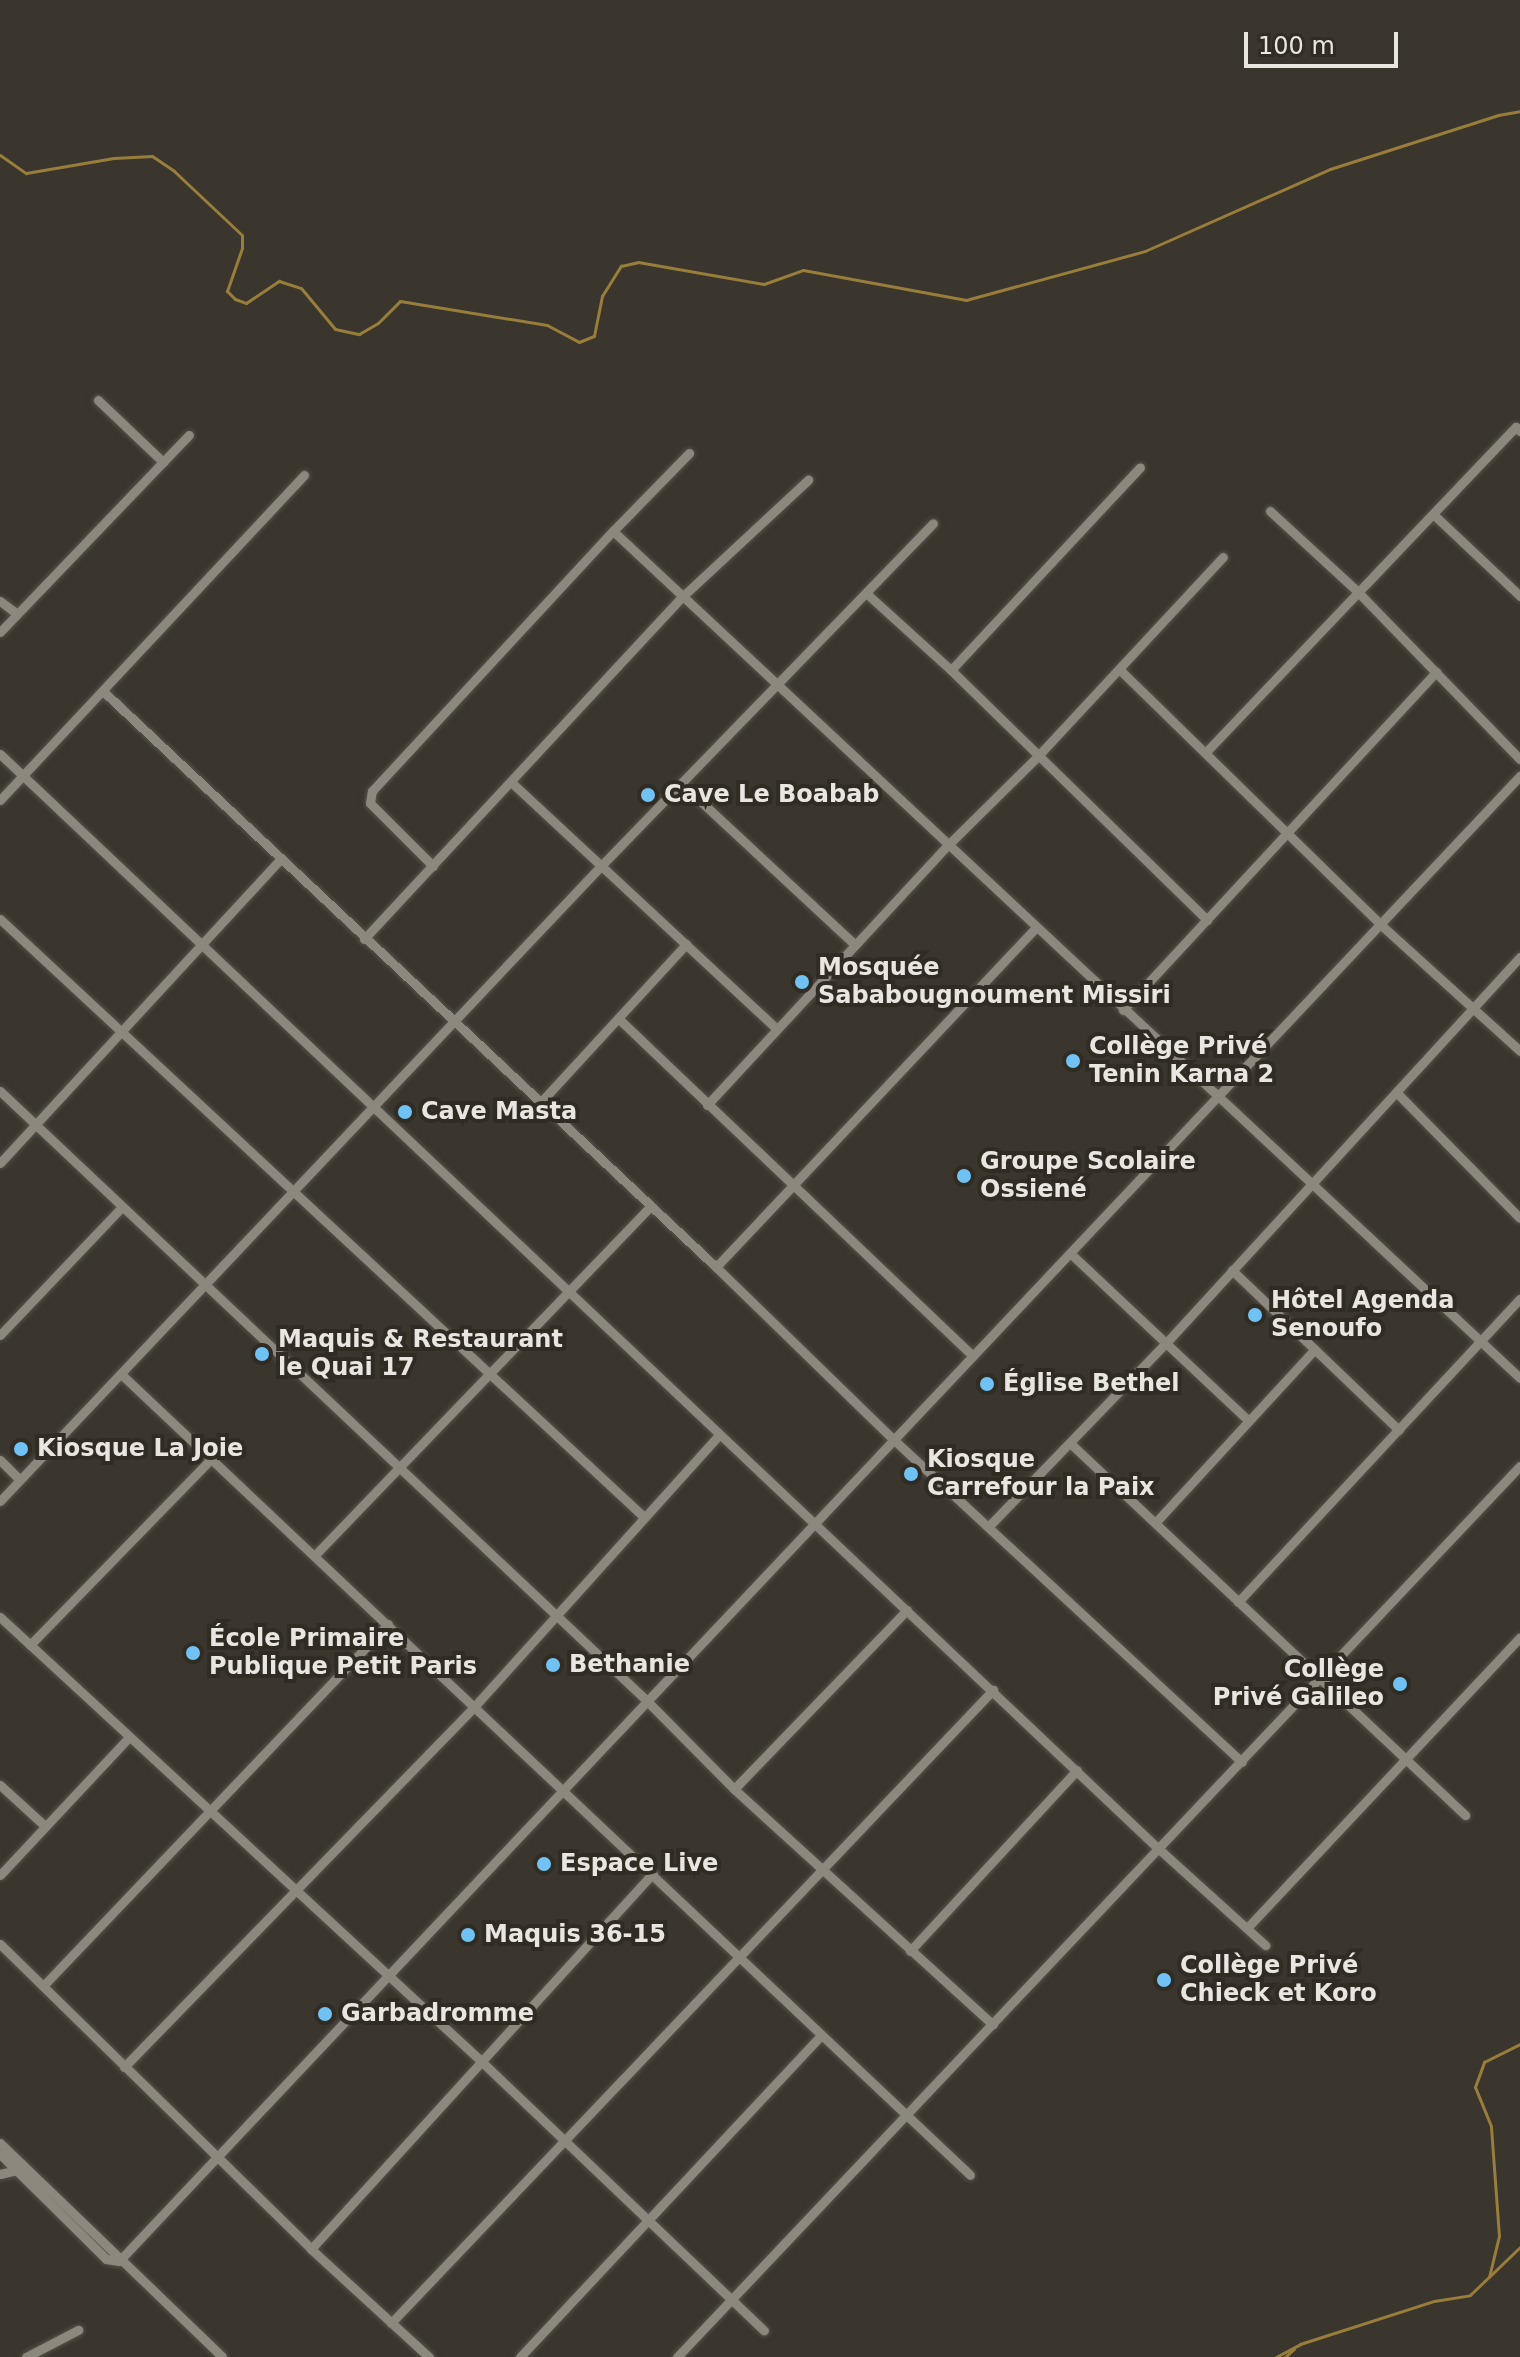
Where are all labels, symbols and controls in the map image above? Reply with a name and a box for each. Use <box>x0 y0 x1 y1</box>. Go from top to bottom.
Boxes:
scale bar <box>1248 16 1402 66</box>
text: 100 m <box>1258 32 1335 60</box>
place label: Cave Le Boabab <box>664 781 880 809</box>
marker: Cave Le Boabab <box>639 786 657 804</box>
place label: Mosquée Sababougnoument Missiri <box>818 954 1171 1010</box>
marker: Mosquée Sababougnoument Missiri <box>793 973 811 991</box>
place label: Collège Privé Tenin Karna 2 <box>1089 1033 1274 1089</box>
marker: Collège Privé Tenin Karna 2 <box>1064 1052 1082 1070</box>
place label: Cave Masta <box>421 1098 577 1126</box>
marker: Cave Masta <box>396 1103 414 1121</box>
place label: Groupe Scolaire Ossiené <box>980 1148 1196 1204</box>
marker: Groupe Scolaire Ossiené <box>955 1167 973 1185</box>
place label: Hôtel Agenda Senoufo <box>1271 1287 1454 1343</box>
marker: Hôtel Agenda Senoufo <box>1246 1306 1264 1324</box>
place label: Maquis & Restaurant le Quai 17 <box>278 1326 563 1382</box>
marker: Maquis & Restaurant le Quai 17 <box>253 1345 271 1363</box>
place label: Église Bethel <box>1003 1370 1180 1398</box>
marker: Église Bethel <box>978 1375 996 1393</box>
place label: Kiosque La Joie <box>37 1435 243 1463</box>
marker: Kiosque La Joie <box>12 1440 30 1458</box>
place label: Kiosque Carrefour la Paix <box>927 1446 1155 1502</box>
marker: Kiosque Carrefour la Paix <box>902 1465 920 1483</box>
place label: École Primaire Publique Petit Paris <box>209 1625 477 1681</box>
marker: École Primaire Publique Petit Paris <box>184 1644 202 1662</box>
place label: Bethanie <box>569 1651 690 1679</box>
marker: Bethanie <box>544 1656 562 1674</box>
place label: Collège Privé Galileo <box>1213 1656 1384 1712</box>
marker: Collège Privé Galileo <box>1391 1675 1409 1693</box>
place label: Espace Live <box>560 1850 718 1878</box>
marker: Espace Live <box>535 1855 553 1873</box>
place label: Maquis 36-15 <box>484 1921 666 1949</box>
marker: Maquis 36-15 <box>459 1926 477 1944</box>
place label: Collège Privé Chieck et Koro <box>1180 1952 1377 2008</box>
marker: Collège Privé Chieck et Koro <box>1155 1971 1173 1989</box>
place label: Garbadromme <box>341 2000 534 2028</box>
marker: Garbadromme <box>316 2005 334 2023</box>

